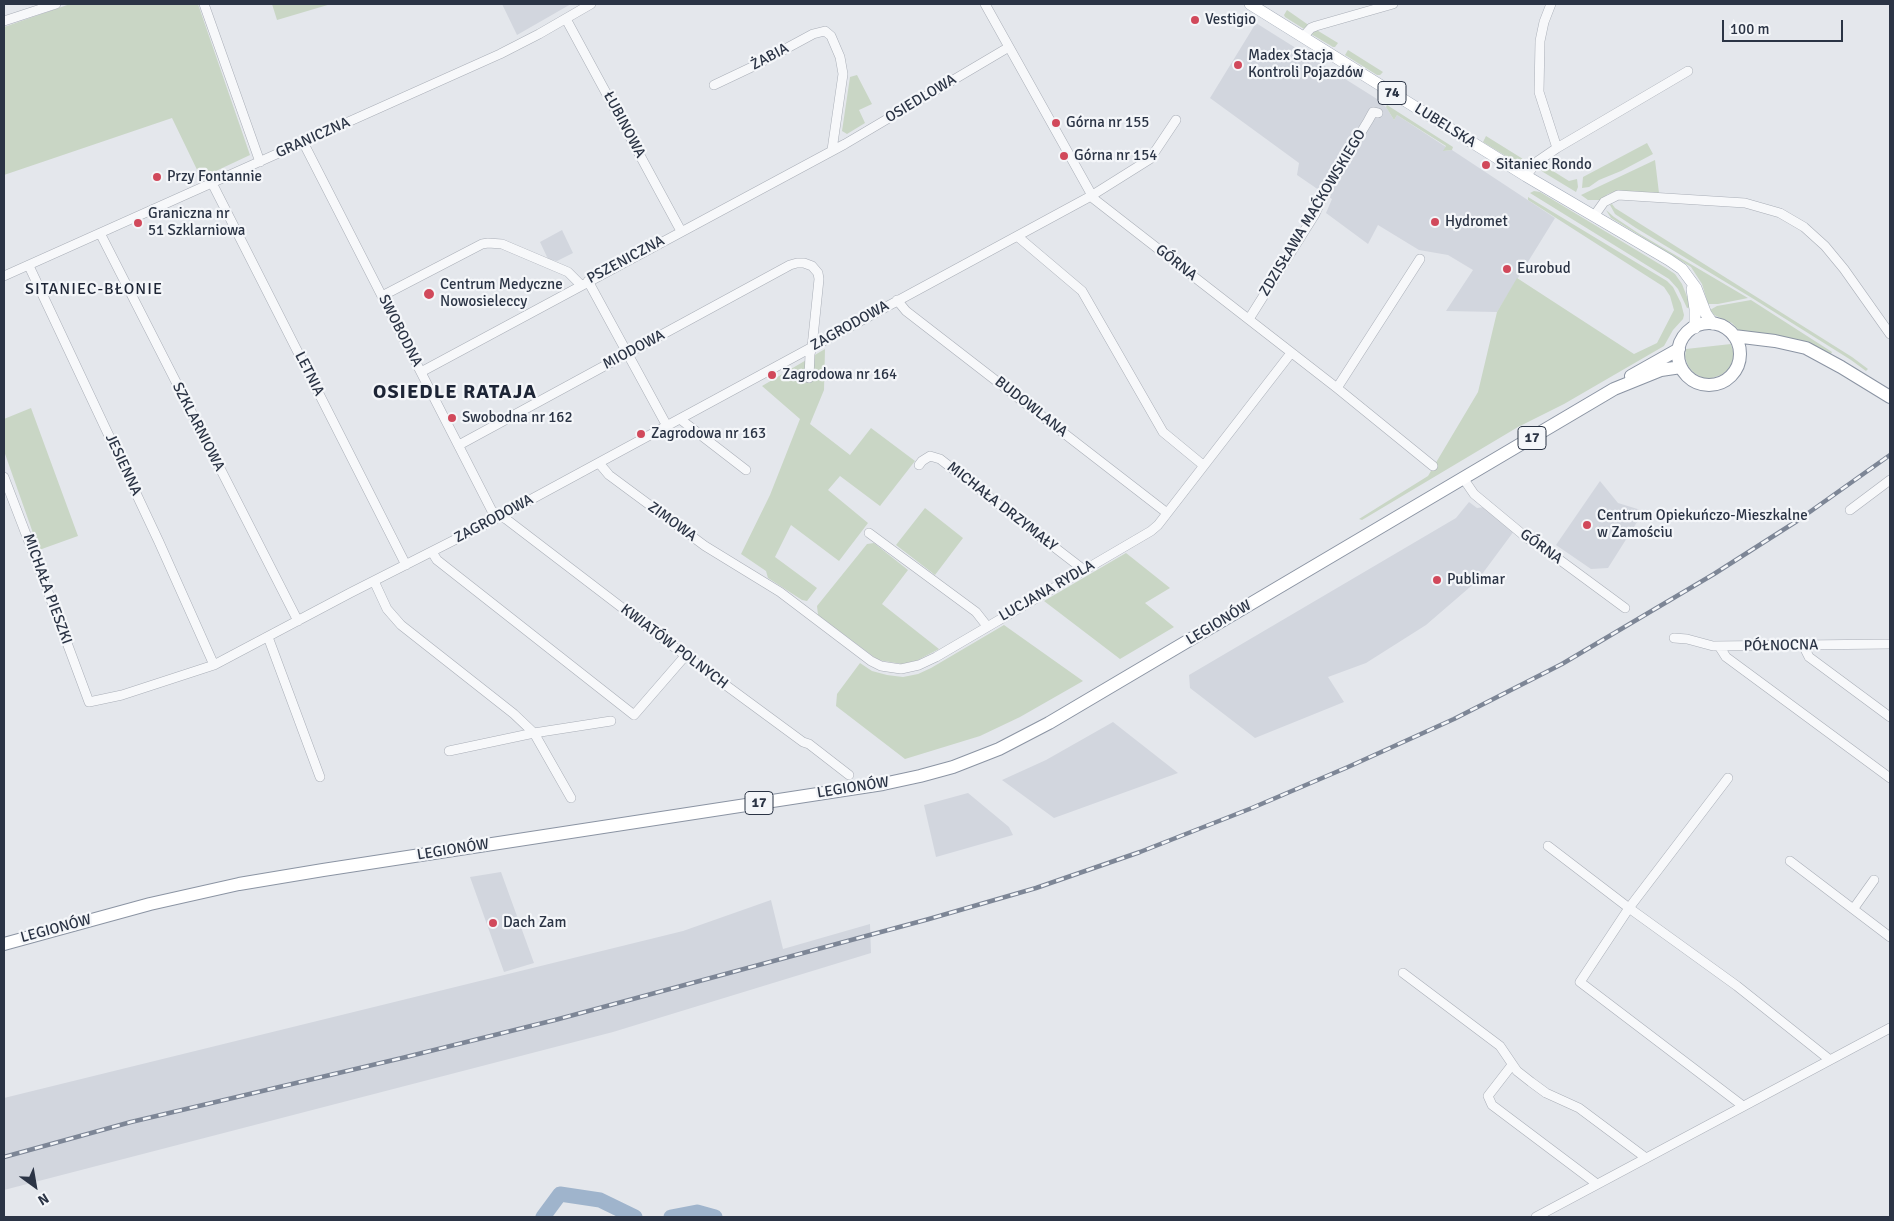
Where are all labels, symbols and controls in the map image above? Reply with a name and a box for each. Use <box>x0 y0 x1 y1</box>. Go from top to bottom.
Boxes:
scale bar <box>1724 10 1845 42</box>
place label: Vestigio <box>1205 11 1256 29</box>
marker: Vestigio <box>1189 14 1201 26</box>
text: 100 m <box>1730 20 1770 38</box>
street label: ŻABIA <box>748 40 792 74</box>
place label: Madex Stacja Kontroli Pojazdów <box>1248 47 1363 82</box>
marker: Madex Stacja Kontroli Pojazdów <box>1232 59 1244 71</box>
street label: OSIEDLOWA <box>882 71 960 127</box>
road number: 74 <box>1378 82 1406 105</box>
street label: ŁUBINOWA <box>599 89 649 161</box>
street label: LUBELSKA <box>1411 100 1479 152</box>
street label: GRANICZNA <box>273 114 353 162</box>
place label: Górna nr 155 <box>1066 114 1149 132</box>
marker: Górna nr 155 <box>1050 117 1062 129</box>
street label: ZDZISŁAWA MAĆKOWSKIEGO <box>1256 126 1370 300</box>
place label: Górna nr 154 <box>1074 147 1157 165</box>
marker: Górna nr 154 <box>1058 150 1070 162</box>
place label: Sitaniec Rondo <box>1496 156 1592 174</box>
marker: Sitaniec Rondo <box>1480 159 1492 171</box>
place label: Przy Fontannie <box>167 168 262 186</box>
marker: Przy Fontannie <box>151 171 163 183</box>
place label: Graniczna nr 51 Szklarniowa <box>148 205 245 240</box>
place label: Hydromet <box>1445 213 1508 231</box>
marker: Hydromet <box>1429 216 1441 228</box>
marker: Graniczna nr 51 Szklarniowa <box>132 217 144 229</box>
street label: PSZENICZNA <box>584 232 668 288</box>
street label: GÓRNA <box>1152 241 1200 285</box>
place label: Eurobud <box>1517 260 1571 278</box>
marker: Eurobud <box>1501 263 1513 275</box>
place label: Centrum Medyczne Nowosieleccy <box>440 276 563 311</box>
district label: SITANIEC-BŁONIE <box>23 280 165 300</box>
marker: Centrum Medyczne Nowosieleccy <box>422 287 436 301</box>
street label: SWOBODNA <box>374 292 426 370</box>
street label: ZAGRODOWA <box>808 297 892 355</box>
street label: MIODOWA <box>600 326 668 374</box>
street label: LETNIA <box>290 349 328 399</box>
place label: Zagrodowa nr 164 <box>782 366 897 384</box>
marker: Zagrodowa nr 164 <box>766 369 778 381</box>
street label: BUDOWLANA <box>991 373 1071 441</box>
street label: SZKLARNIOWA <box>168 380 228 474</box>
district label: OSIEDLE RATAJA <box>371 381 539 405</box>
place label: Swobodna nr 162 <box>462 409 573 427</box>
marker: Swobodna nr 162 <box>446 412 458 424</box>
place label: Zagrodowa nr 163 <box>651 425 766 443</box>
road number: 17 <box>1518 426 1546 449</box>
marker: Zagrodowa nr 163 <box>635 428 647 440</box>
street label: JESIENNA <box>101 431 145 499</box>
street label: MICHAŁA DRZYMAŁY <box>943 458 1061 556</box>
street label: ZAGRODOWA <box>451 491 537 547</box>
street label: ZIMOWA <box>644 498 700 546</box>
place label: Centrum Opiekuńczo-Mieszkalne w Zamościu <box>1597 507 1808 542</box>
marker: Centrum Opiekuńczo-Mieszkalne w Zamościu <box>1581 519 1593 531</box>
street label: GÓRNA <box>1516 526 1566 568</box>
street label: MICHAŁA PIESZKI <box>19 531 75 647</box>
street label: LUCJANA RYDLA <box>996 556 1098 626</box>
place label: Publimar <box>1447 571 1505 589</box>
marker: Publimar <box>1431 574 1443 586</box>
street label: LEGIONÓW <box>1183 597 1255 649</box>
street label: KWIATÓW POLNYCH <box>617 601 731 693</box>
street label: PÓŁNOCNA <box>1744 636 1818 656</box>
street label: LEGIONÓW <box>816 773 890 803</box>
road number: 17 <box>745 791 773 814</box>
street label: LEGIONÓW <box>416 835 490 865</box>
street label: LEGIONÓW <box>19 911 93 947</box>
place label: Dach Zam <box>503 914 566 932</box>
marker: Dach Zam <box>487 917 499 929</box>
north arrow <box>10 1161 60 1211</box>
text: N <box>35 1189 52 1209</box>

